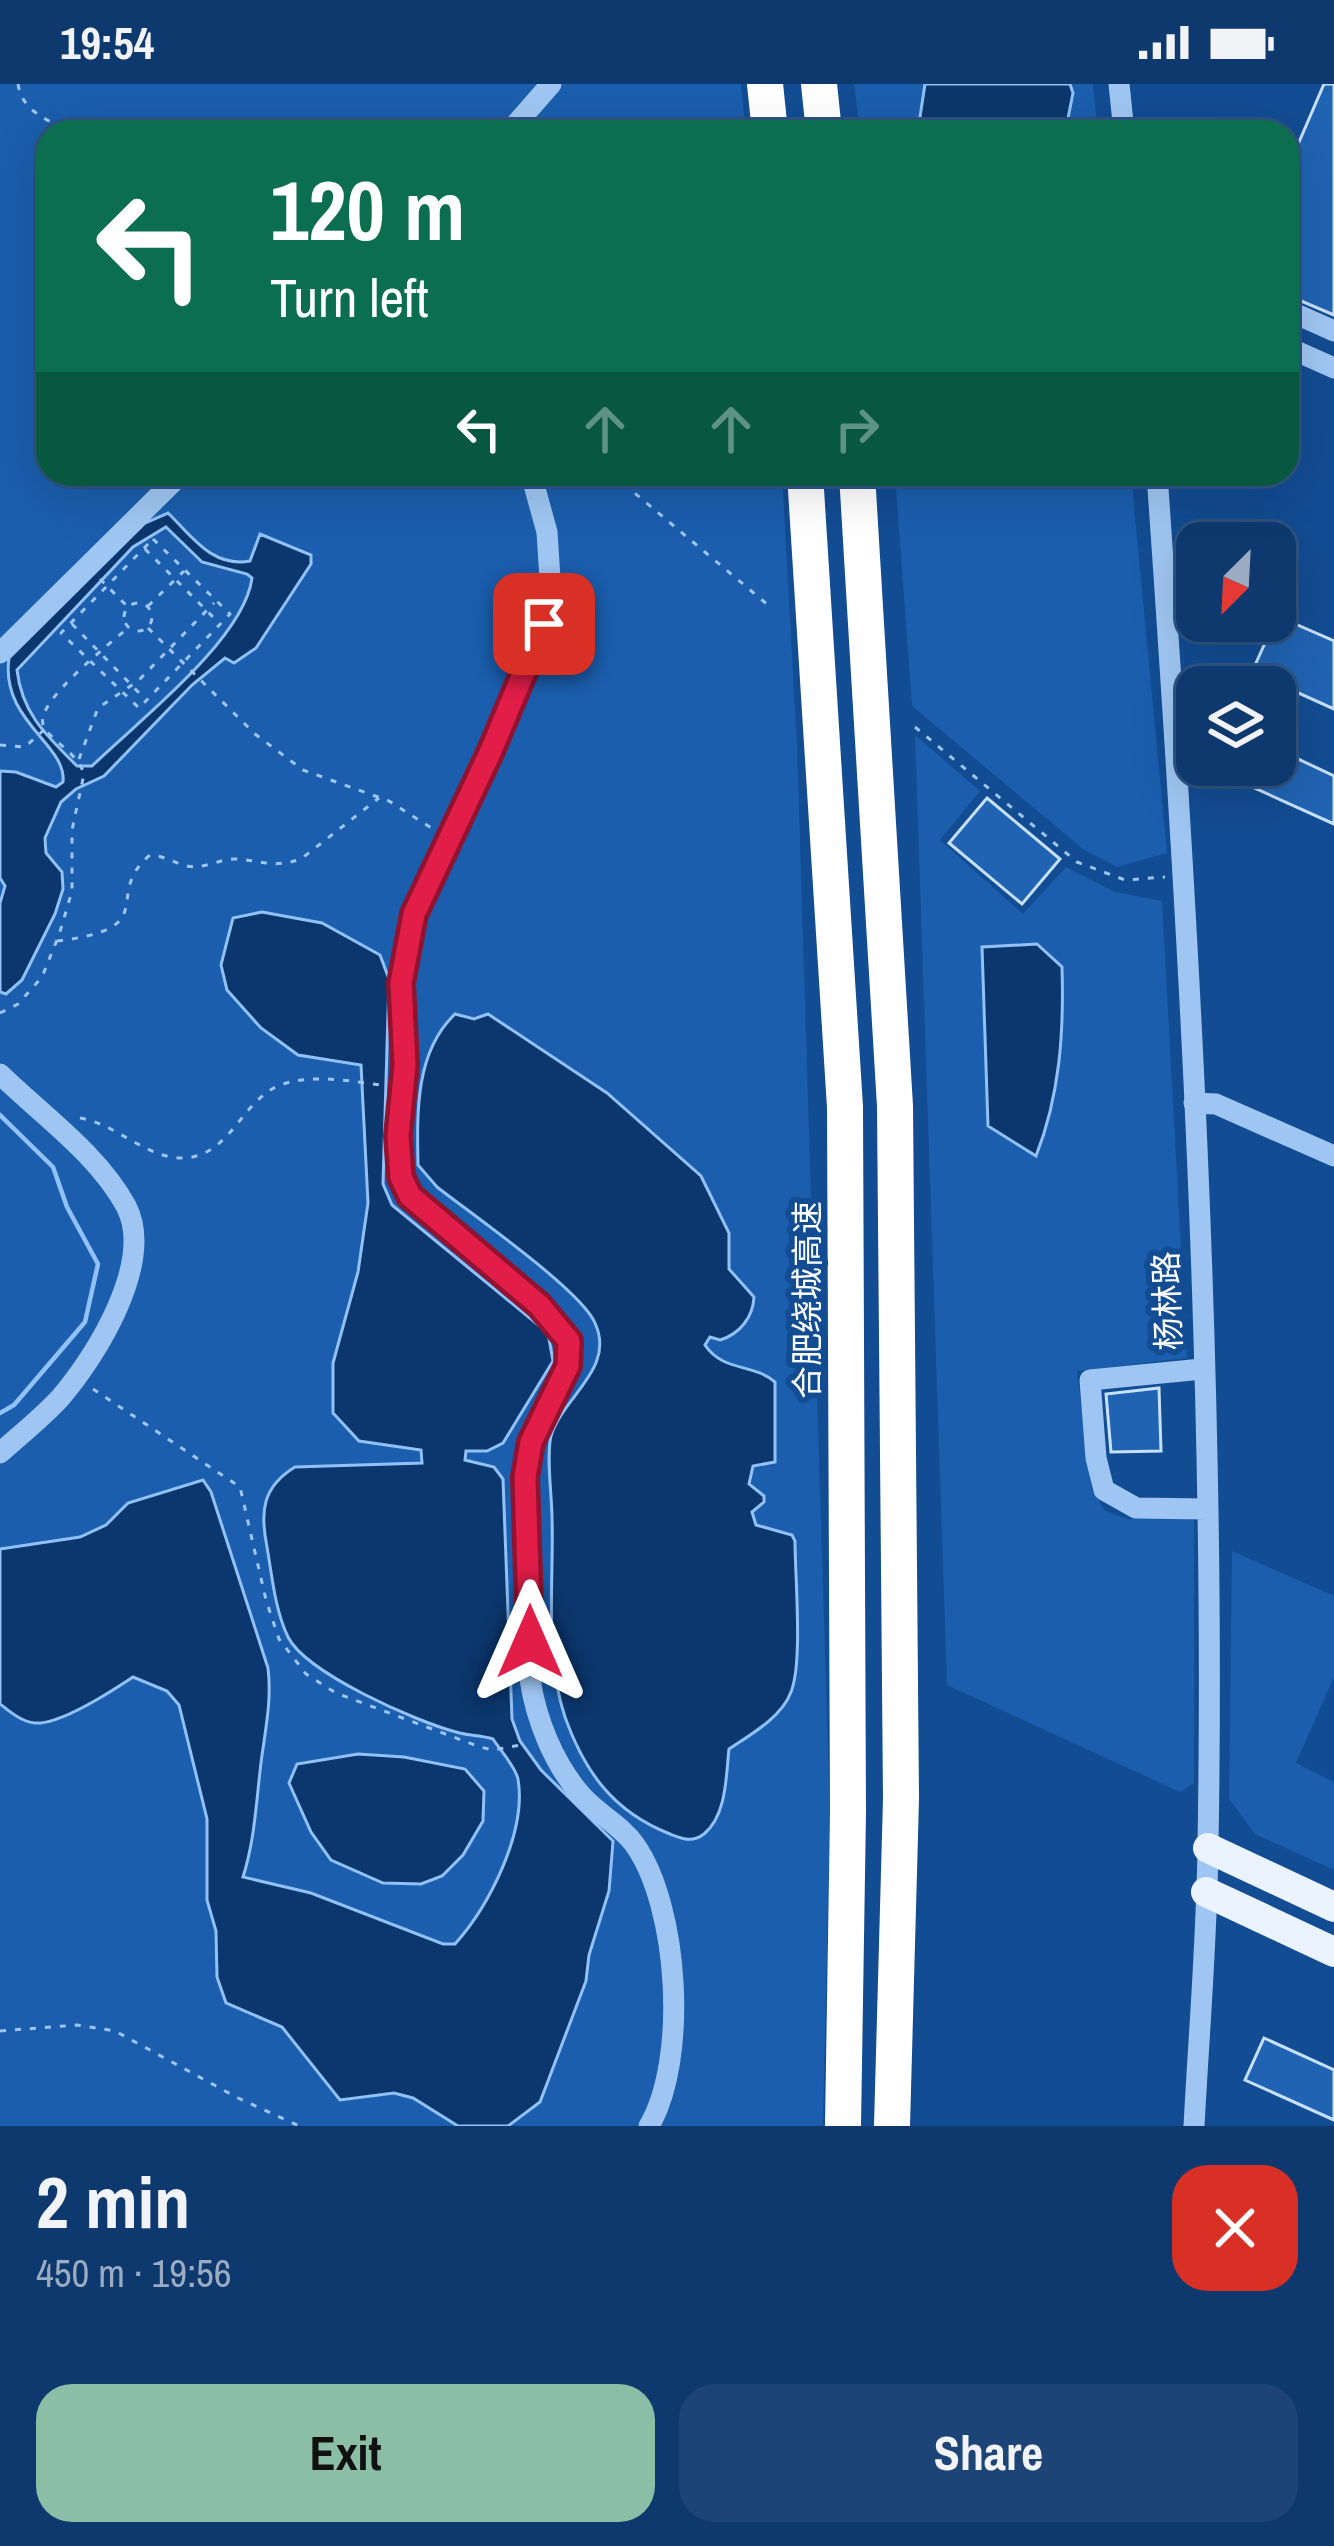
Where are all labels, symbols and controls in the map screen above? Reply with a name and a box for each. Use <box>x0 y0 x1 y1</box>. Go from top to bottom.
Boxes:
text: 19:54 <box>60 12 154 73</box>
text: 120 m <box>270 153 465 266</box>
icon: left <box>72 168 228 324</box>
text: Turn left <box>270 261 429 334</box>
icon: left <box>446 396 512 462</box>
icon: ahead <box>572 396 638 462</box>
icon: ahead <box>698 396 764 462</box>
icon: right <box>824 396 890 462</box>
north arrow <box>1176 522 1296 642</box>
map controls <box>1176 522 1296 786</box>
pin <box>493 573 595 675</box>
icon: arrive <box>511 591 577 657</box>
button: layers <box>1176 666 1296 786</box>
street label: 合肥绕城高速 <box>785 1201 829 1399</box>
street label: 杨林路 <box>1143 1251 1191 1351</box>
position arrow <box>467 1579 593 1705</box>
text: 2 min <box>36 2153 190 2250</box>
button: close <box>1172 2165 1298 2291</box>
text: 450 m · 19:56 <box>36 2247 232 2299</box>
button: Exit <box>36 2384 655 2522</box>
button: Share <box>679 2384 1298 2522</box>

